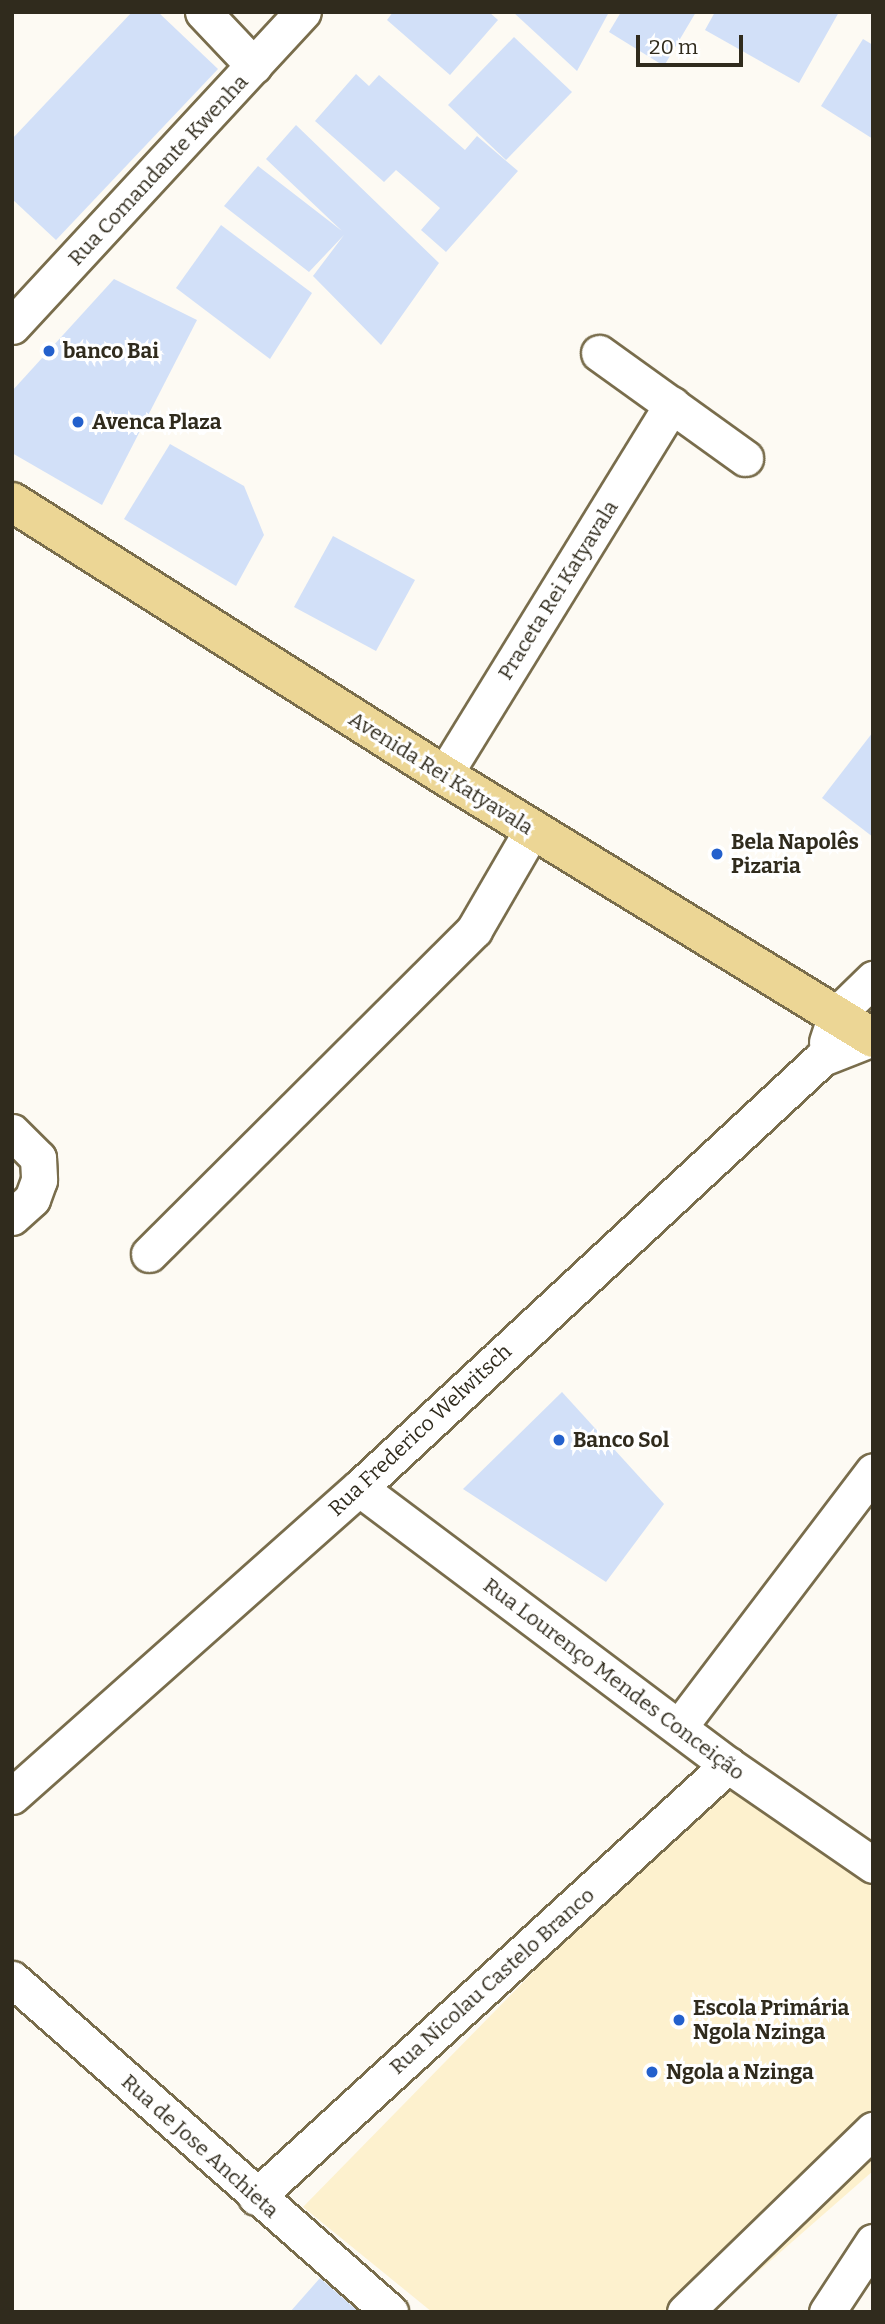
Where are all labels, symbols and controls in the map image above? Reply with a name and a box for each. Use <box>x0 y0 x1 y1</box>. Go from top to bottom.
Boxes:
scale bar <box>640 21 747 65</box>
text: 20 m <box>649 34 698 60</box>
street label: Rua Comandante Kwenha <box>63 69 253 271</box>
place label: banco Bai <box>63 338 159 364</box>
marker: banco Bai <box>41 343 57 359</box>
place label: Avenca Plaza <box>92 409 222 435</box>
marker: Avenca Plaza <box>70 414 86 430</box>
street label: Praceta Rei Katyavala <box>493 496 623 684</box>
street label: Avenida Rei Katyavala <box>344 706 538 840</box>
place label: Bela Napolês Pizaria <box>731 829 859 879</box>
marker: Bela Napolês Pizaria <box>709 846 725 862</box>
street label: Rua Frederico Welwitsch <box>323 1339 517 1521</box>
place label: Banco Sol <box>573 1427 669 1453</box>
marker: Banco Sol <box>551 1432 567 1448</box>
street label: Rua Lourenço Mendes Conceição <box>478 1572 750 1786</box>
street label: Rua Nicolau Castelo Branco <box>384 1882 600 2080</box>
place label: Escola Primária Ngola Nzinga <box>693 1995 849 2045</box>
marker: Escola Primária Ngola Nzinga <box>671 2012 687 2028</box>
place label: Ngola a Nzinga <box>666 2059 814 2085</box>
marker: Ngola a Nzinga <box>644 2064 660 2080</box>
street label: Rua de Jose Anchieta <box>116 2069 284 2223</box>

